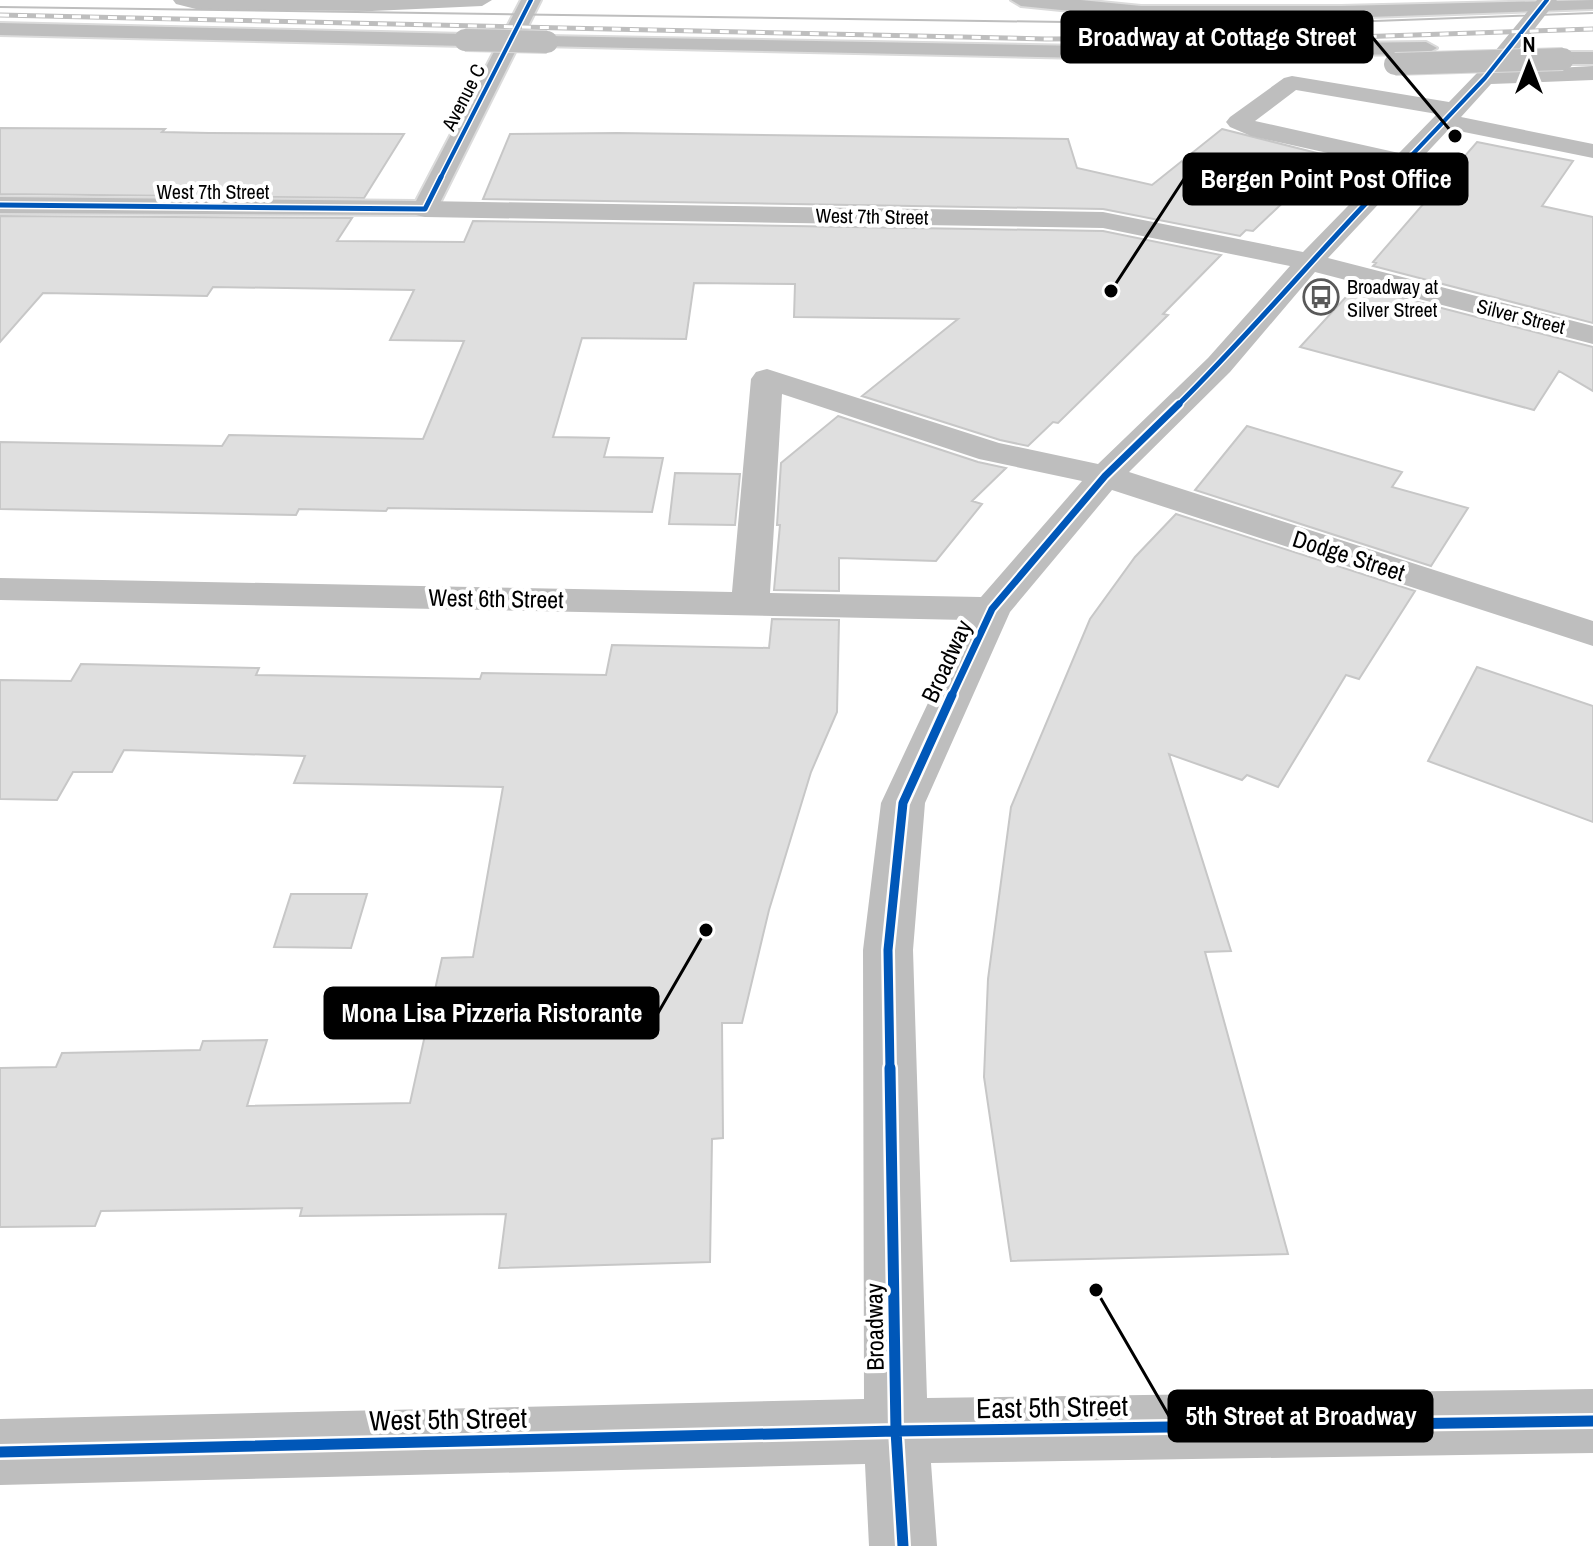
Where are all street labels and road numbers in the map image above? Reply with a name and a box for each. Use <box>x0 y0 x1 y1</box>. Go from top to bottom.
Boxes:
street label: Avenue C <box>434 59 491 136</box>
street label: West 7th Street <box>157 178 270 205</box>
street label: West 7th Street <box>815 202 929 230</box>
street label: Silver Street <box>1474 292 1568 340</box>
street label: Dodge Street <box>1289 522 1410 588</box>
street label: West 6th Street <box>428 581 564 615</box>
street label: Broadway <box>913 614 979 707</box>
street label: Broadway <box>857 1283 891 1371</box>
street label: East 5th Street <box>976 1387 1128 1427</box>
street label: West 5th Street <box>369 1399 527 1439</box>

